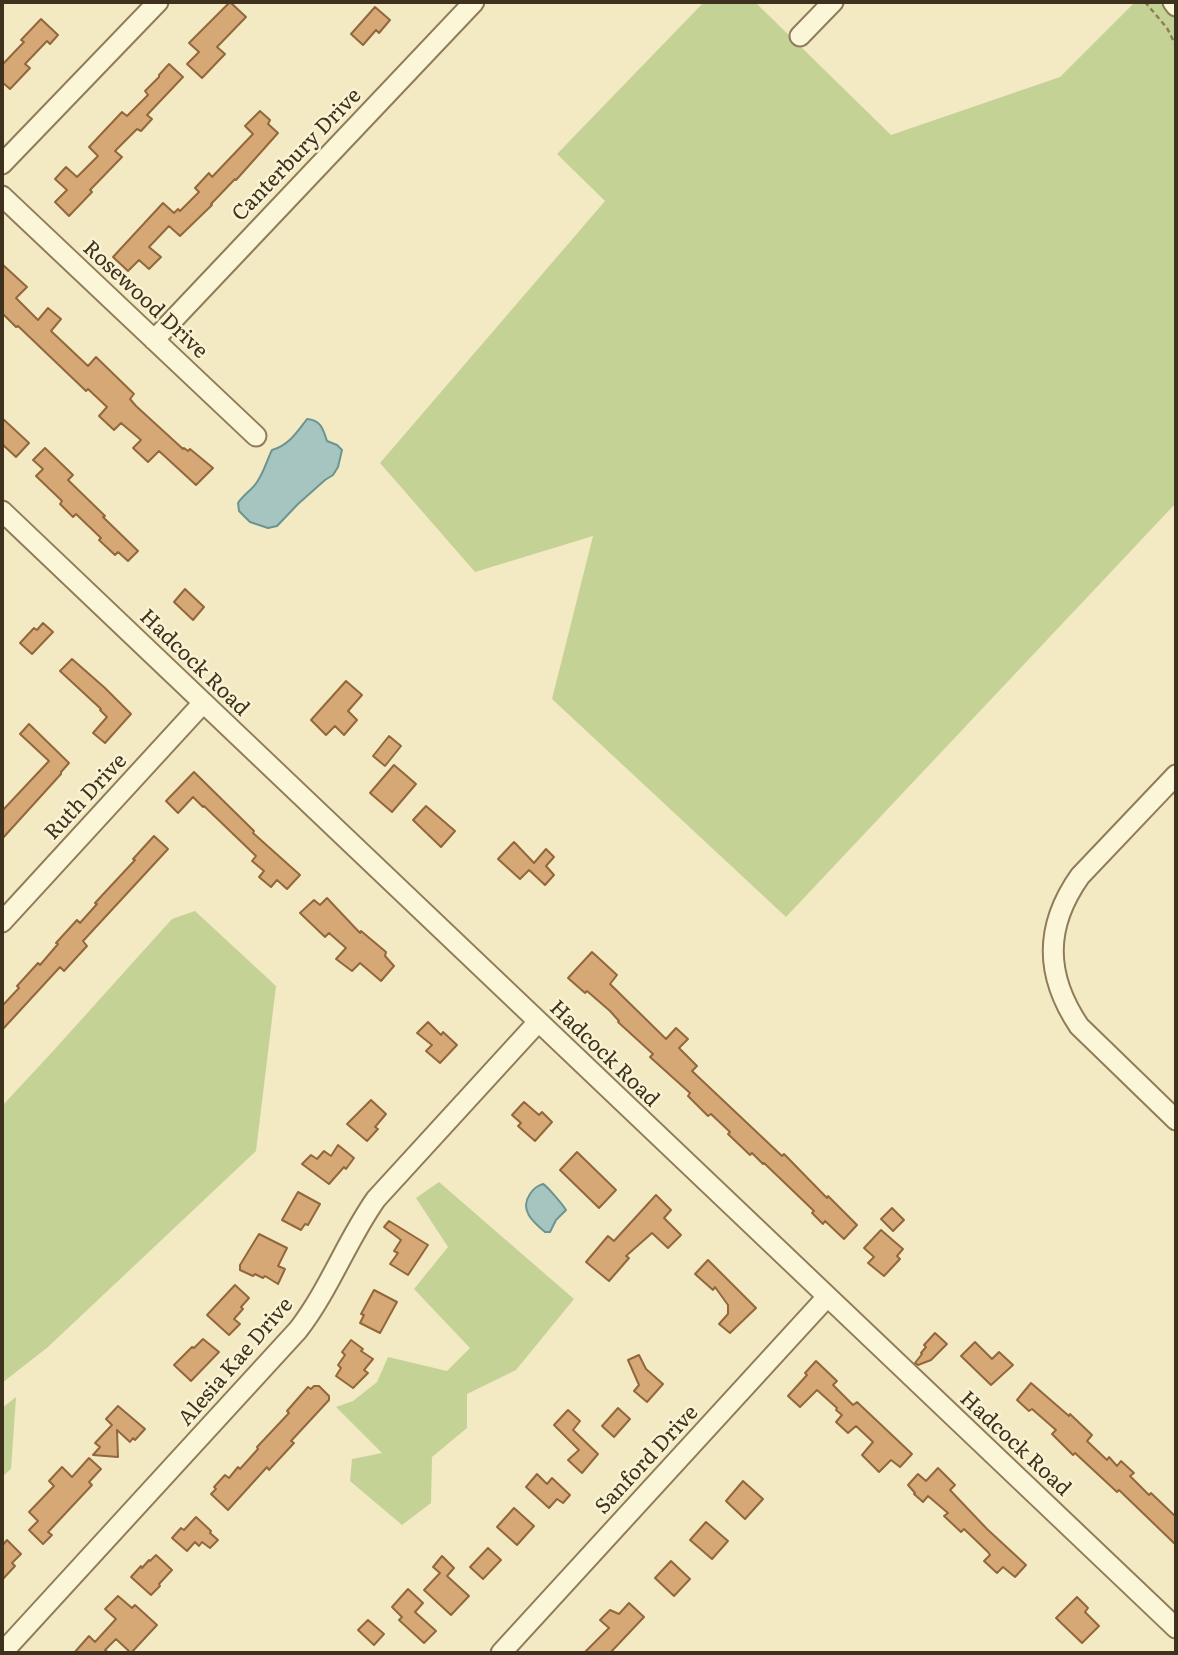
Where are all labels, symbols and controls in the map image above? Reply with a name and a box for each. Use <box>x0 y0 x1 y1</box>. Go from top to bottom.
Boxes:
street label: Canterbury Drive <box>227 83 367 227</box>
street label: Rosewood Drive <box>77 236 213 364</box>
street label: Hadcock Road <box>134 604 254 722</box>
street label: Ruth Drive <box>40 749 132 845</box>
street label: Hadcock Road <box>544 995 664 1113</box>
street label: Alesia Kae Drive <box>173 1293 299 1431</box>
street label: Hadcock Road <box>954 1386 1076 1502</box>
street label: Sanford Drive <box>590 1400 704 1520</box>

